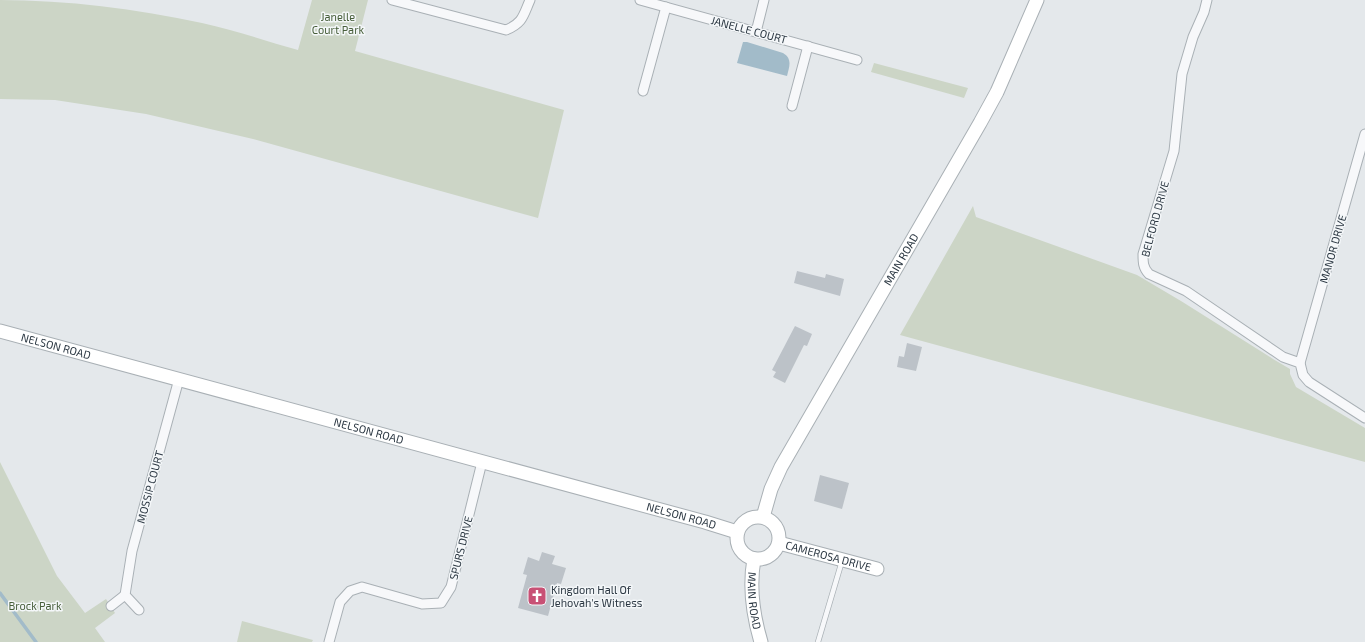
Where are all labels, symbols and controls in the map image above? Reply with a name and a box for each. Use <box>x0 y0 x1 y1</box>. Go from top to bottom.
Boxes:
park label: Janelle Court Park <box>312 10 365 36</box>
street label: JANELLE COURT <box>710 13 789 46</box>
street label: BELFORD DRIVE <box>1138 179 1171 258</box>
street label: MANOR DRIVE <box>1317 213 1349 285</box>
street label: MAIN ROAD <box>880 231 921 288</box>
street label: NELSON ROAD <box>20 330 92 361</box>
street label: NELSON ROAD <box>333 415 405 446</box>
street label: MOSSIP COURT <box>134 448 166 525</box>
street label: NELSON ROAD <box>645 499 718 531</box>
street label: SPURS DRIVE <box>446 515 475 581</box>
street label: CAMEROSA DRIVE <box>784 538 873 573</box>
street label: MAIN ROAD <box>746 572 764 631</box>
place label: Kingdom Hall Of Jehovah's Witness <box>551 583 643 609</box>
church icon: Kingdom Hall Of Jehovah's Witness <box>526 585 548 607</box>
park label: Brock Park <box>8 599 62 612</box>

